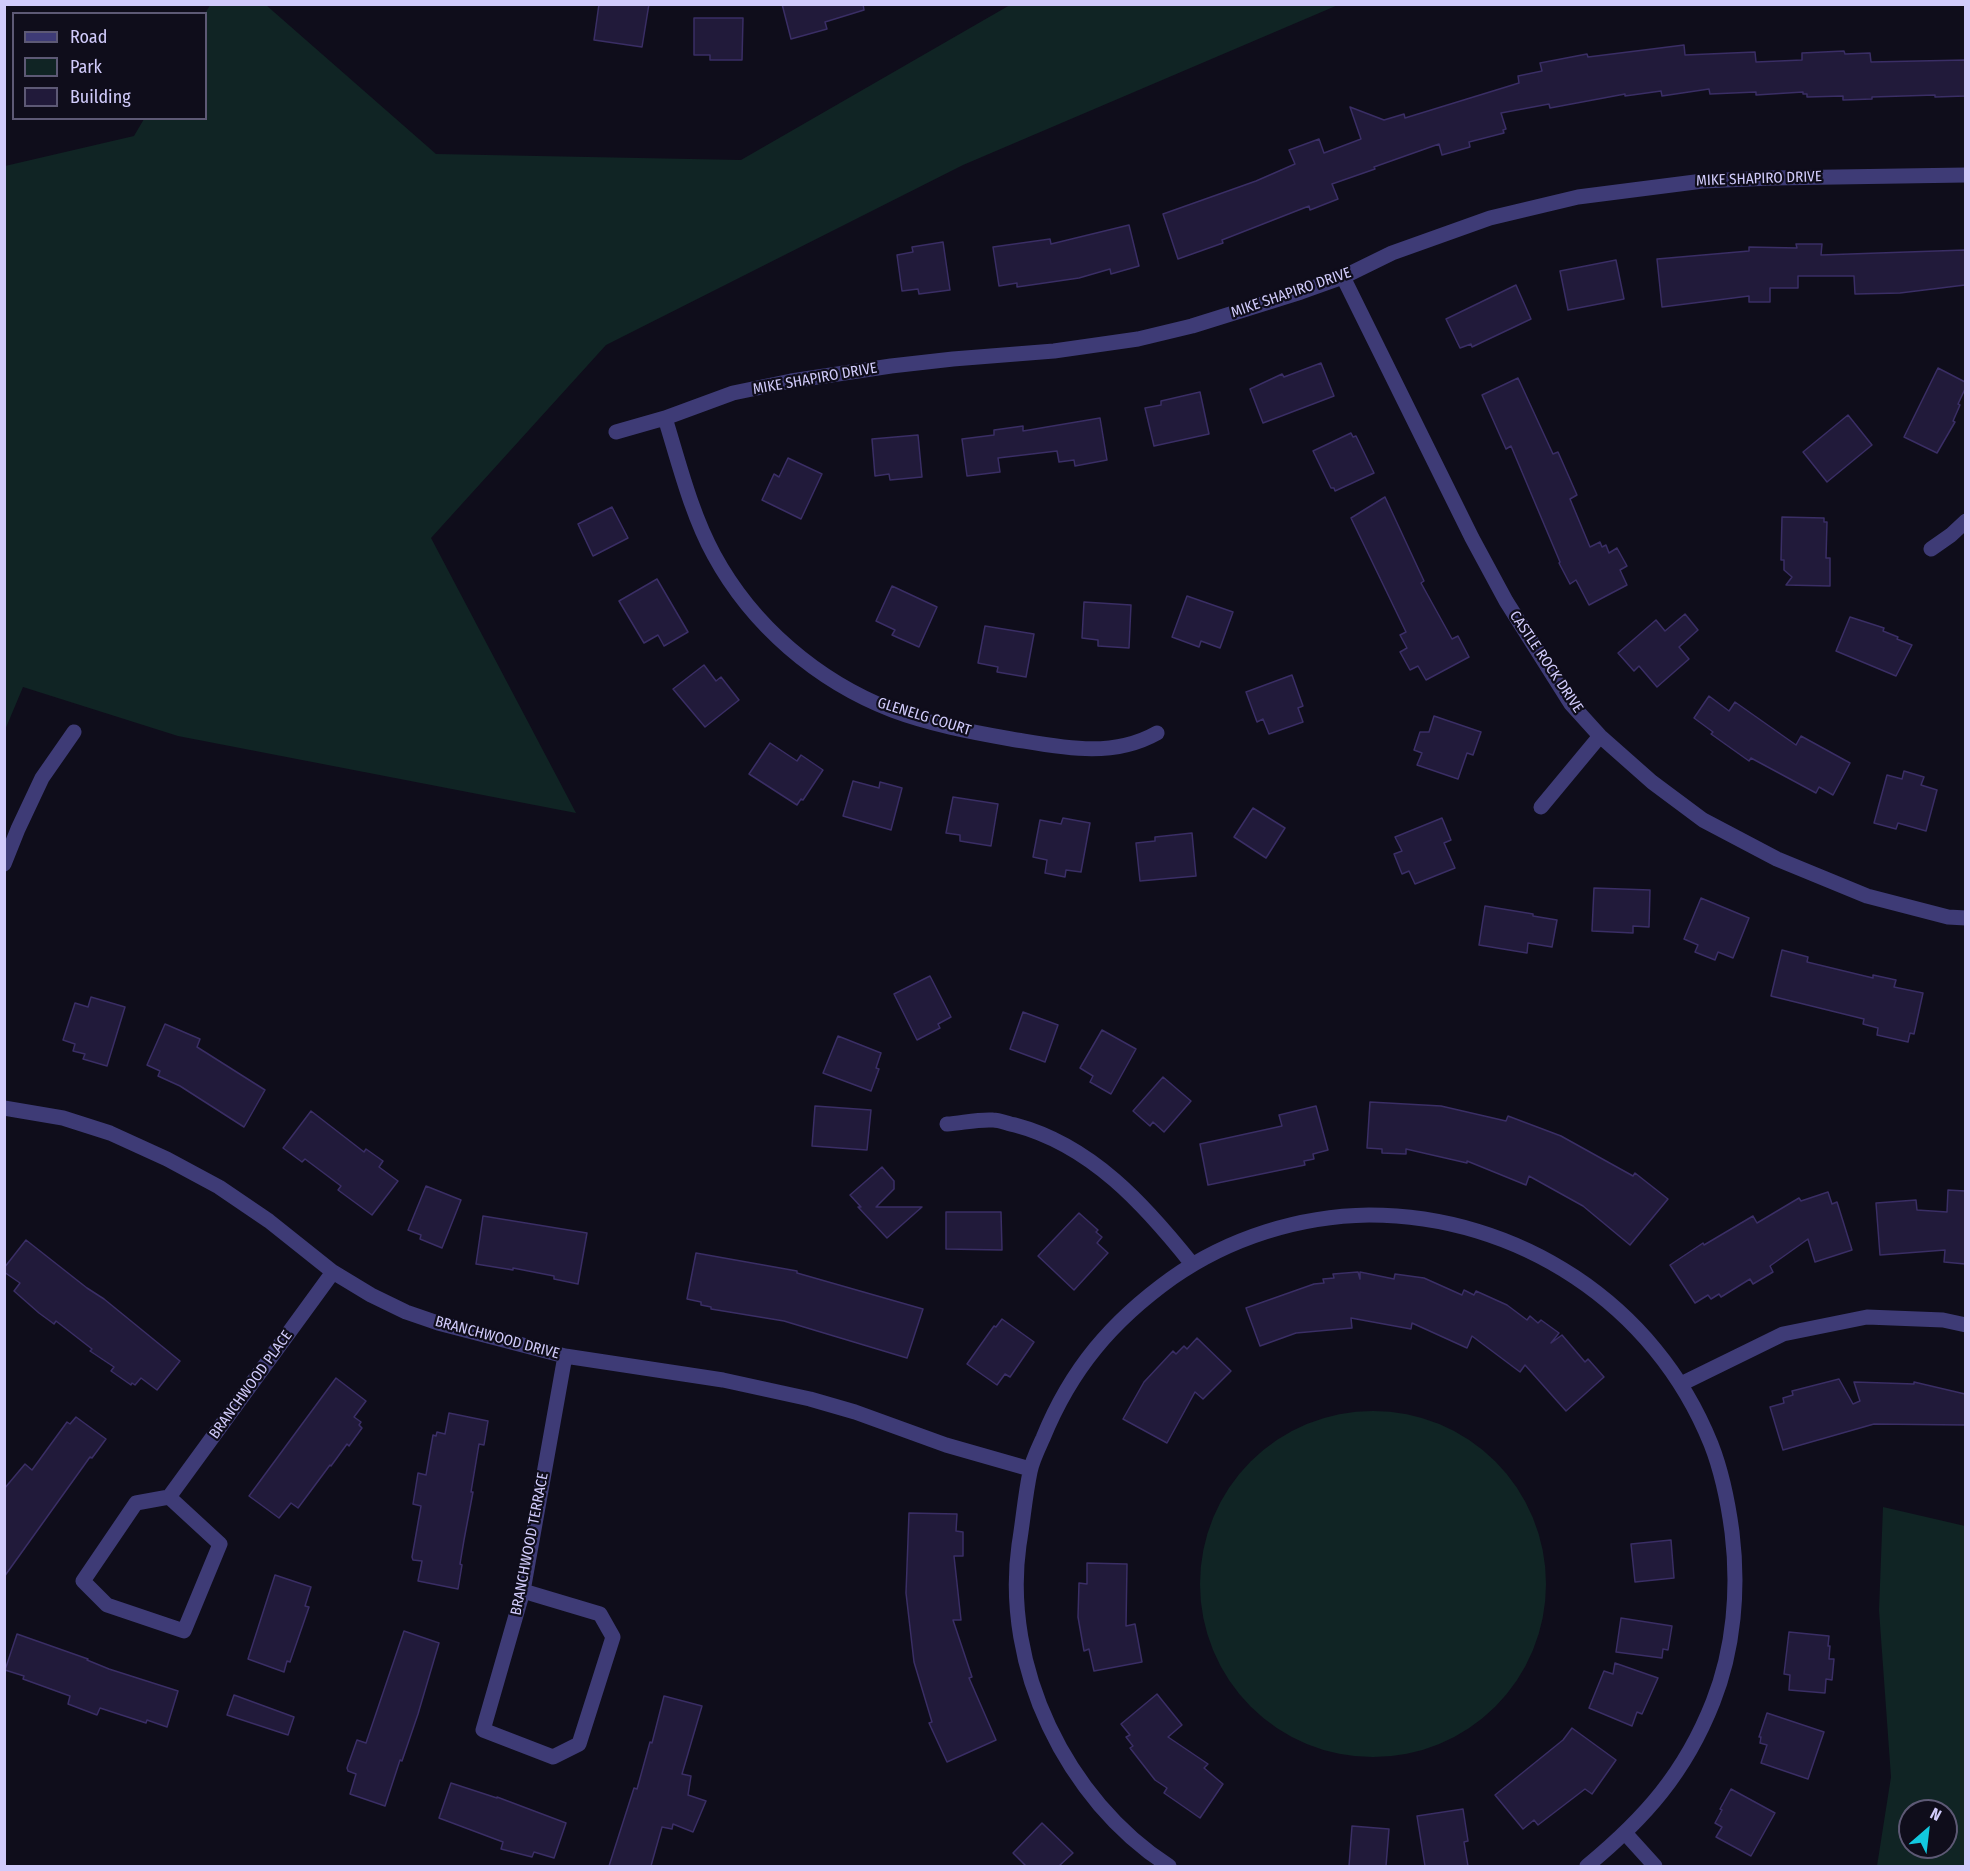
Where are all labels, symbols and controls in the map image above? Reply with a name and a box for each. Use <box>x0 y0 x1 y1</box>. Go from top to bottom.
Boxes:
legend <box>12 12 207 120</box>
text: Road <box>70 26 107 48</box>
text: Park <box>70 56 102 78</box>
text: Building <box>70 86 131 108</box>
street label: MIKE SHAPIRO DRIVE <box>1696 168 1822 190</box>
street label: MIKE SHAPIRO DRIVE <box>1229 264 1353 322</box>
street label: MIKE SHAPIRO DRIVE <box>752 359 878 399</box>
street label: CASTLE ROCK DRIVE <box>1505 608 1587 716</box>
street label: GLENELG COURT <box>875 694 973 740</box>
street label: BRANCHWOOD DRIVE <box>433 1313 561 1363</box>
street label: BRANCHWOOD PLACE <box>206 1327 296 1443</box>
street label: BRANCHWOOD TERRACE <box>507 1471 553 1617</box>
north arrow <box>1898 1799 1958 1859</box>
text: N <box>1927 1804 1944 1825</box>

